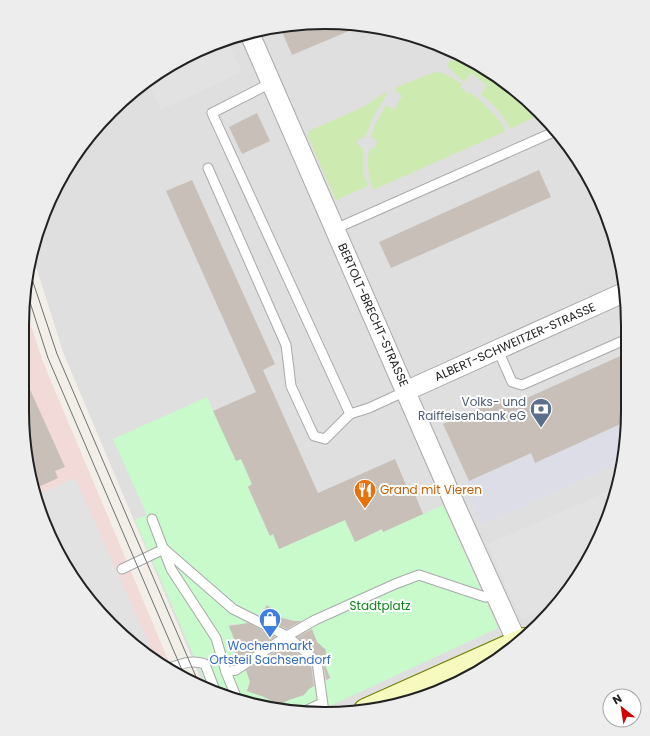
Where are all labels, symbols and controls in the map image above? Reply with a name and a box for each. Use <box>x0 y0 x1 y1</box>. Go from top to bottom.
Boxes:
street label: BERTOLT-BRECHT-STRASSE <box>334 240 413 389</box>
street label: ALBERT-SCHWEITZER-STRASSE <box>431 298 598 385</box>
place label: Volks- und Raiffeisenbank eG <box>418 393 526 424</box>
bank icon: Volks- und Raiffeisenbank eG <box>528 396 554 429</box>
restaurant icon: Grand mit Vieren <box>352 477 378 510</box>
place label: Grand mit Vieren <box>380 481 482 498</box>
park label: Stadtplatz <box>349 597 411 614</box>
shop icon: Wochenmarkt Ortsteil Sachsendorf <box>257 606 283 639</box>
place label: Wochenmarkt Ortsteil Sachsendorf <box>209 637 331 668</box>
north arrow <box>602 688 642 728</box>
text: N <box>609 690 625 708</box>

